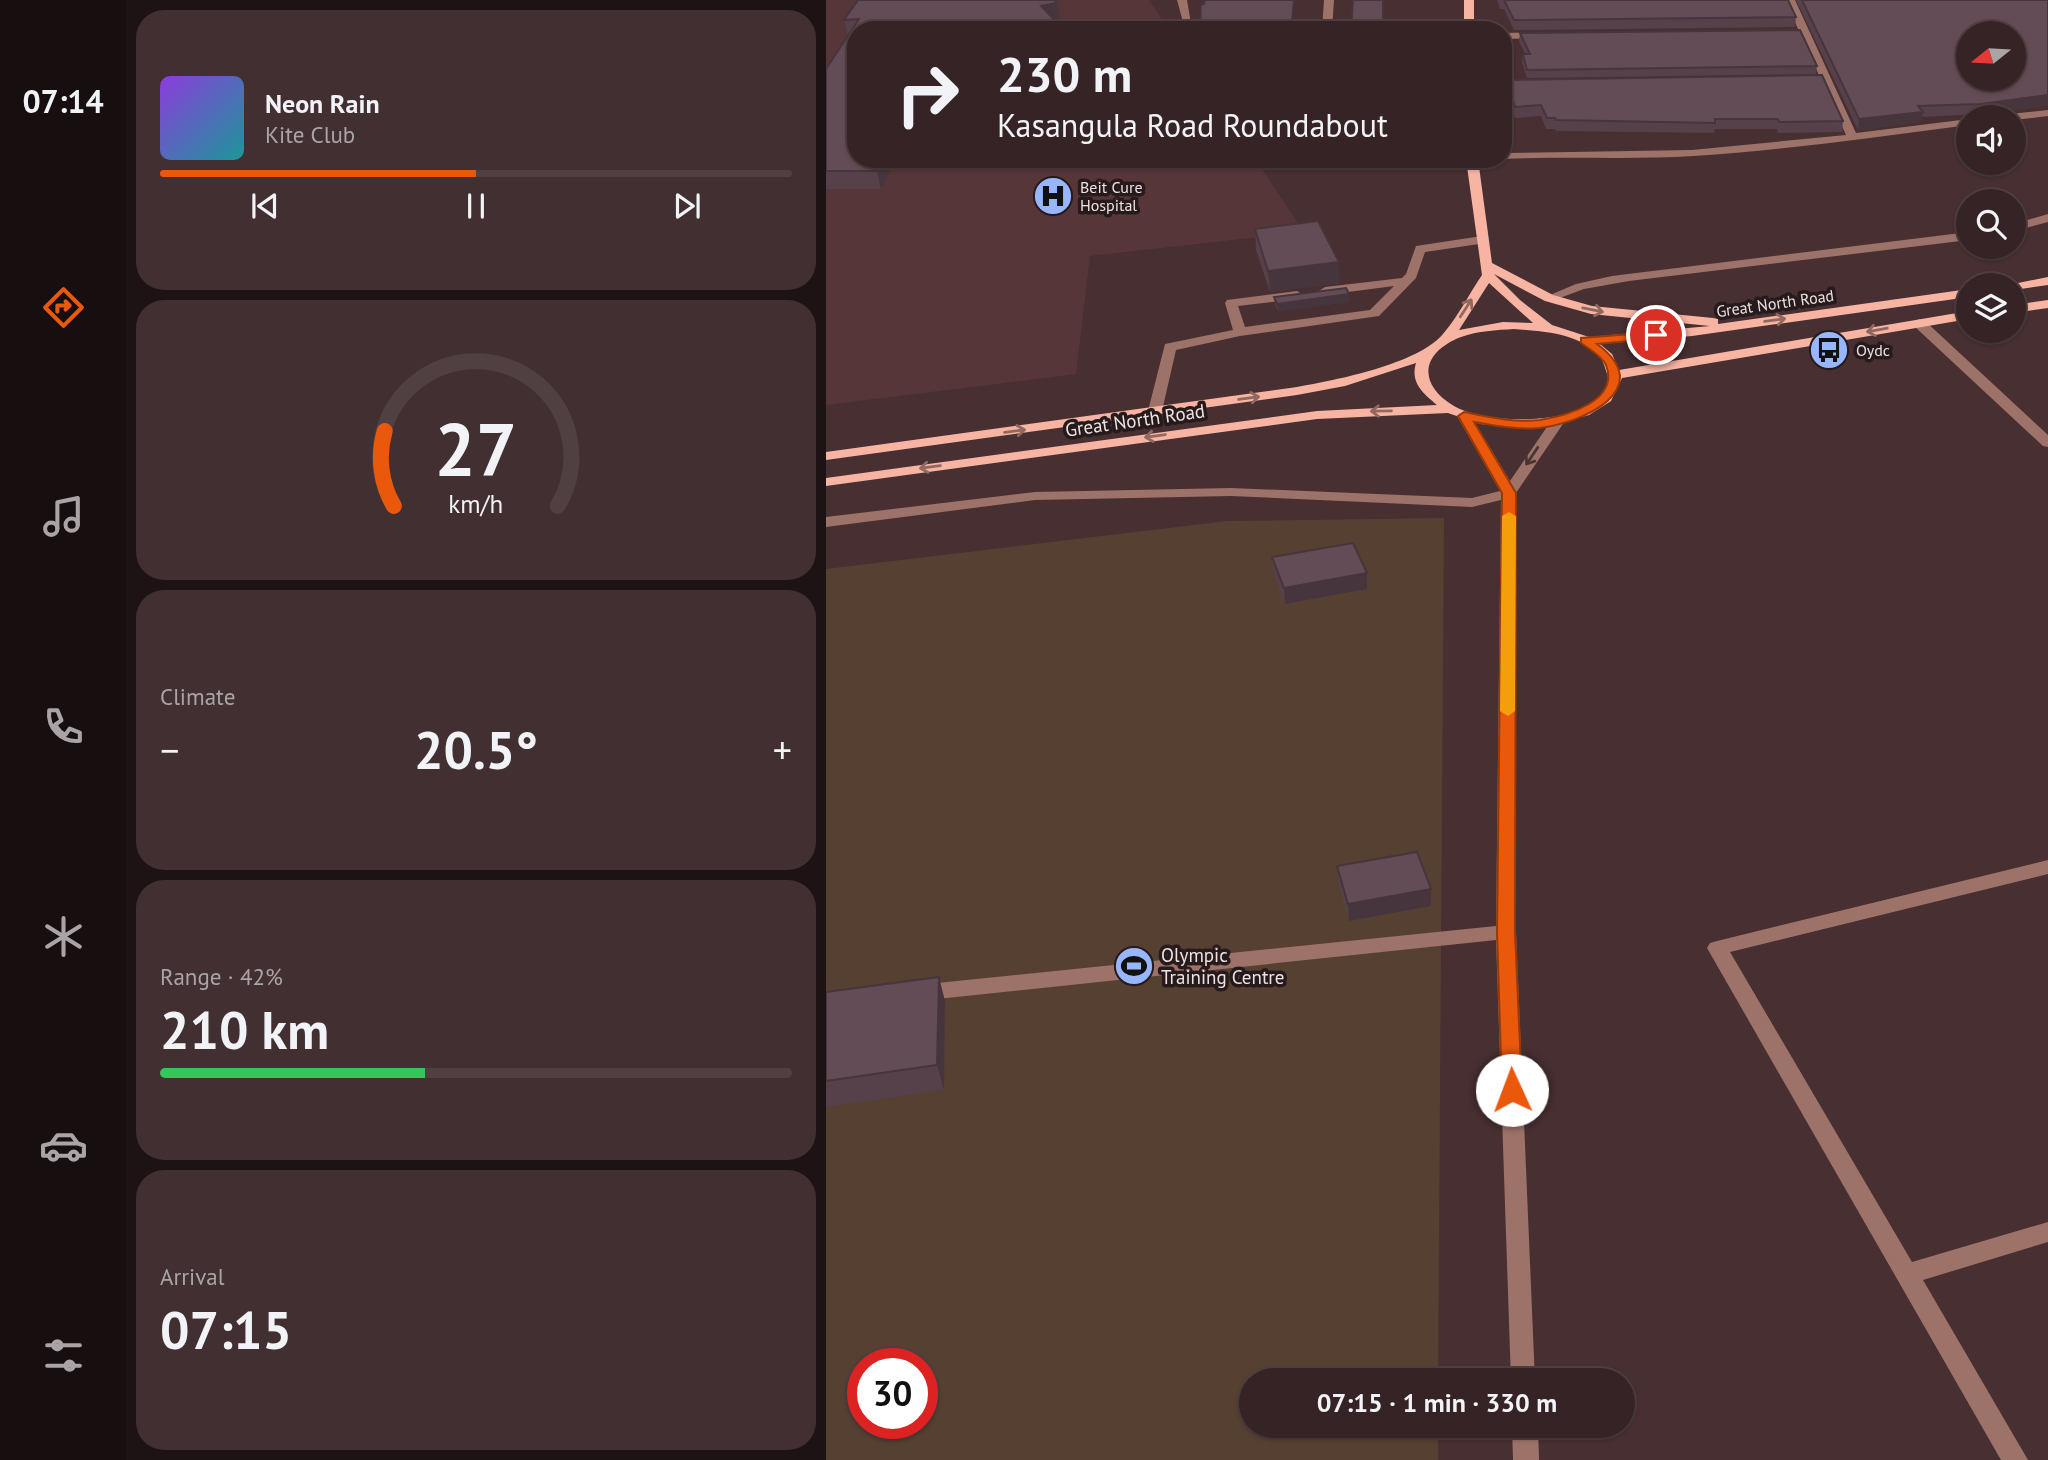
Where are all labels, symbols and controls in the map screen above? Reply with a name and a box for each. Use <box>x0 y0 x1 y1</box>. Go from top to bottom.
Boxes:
north arrow <box>1956 21 2026 91</box>
map controls <box>1956 21 2026 343</box>
text: 230 m <box>997 42 1132 106</box>
icon: right <box>882 49 973 140</box>
text: 07:14 <box>22 80 104 122</box>
text: Neon Rain <box>265 87 380 120</box>
text: Kasangula Road Roundabout <box>997 104 1388 146</box>
button: sound <box>1956 105 2026 175</box>
text: Kite Club <box>265 120 355 149</box>
hospital icon: Beit Cure Hospital <box>1032 175 1074 217</box>
place label: Beit Cure Hospital <box>1080 177 1143 215</box>
icon: previous <box>246 187 284 225</box>
icon: pause <box>457 187 495 225</box>
icon: next <box>668 187 706 225</box>
button: search <box>1956 189 2026 259</box>
button: layers <box>1956 273 2026 343</box>
icon: directions <box>39 283 88 332</box>
street label: Great North Road <box>1715 285 1835 321</box>
one-way arrow <box>1459 299 1474 318</box>
one-way arrow <box>1581 303 1604 317</box>
pin <box>1626 305 1686 365</box>
one-way arrow <box>1763 314 1786 327</box>
icon: arrive <box>1637 316 1675 354</box>
one-way arrow <box>1866 324 1889 337</box>
bus stop icon: Oydc <box>1808 329 1850 371</box>
place label: Oydc <box>1856 340 1890 360</box>
one-way arrow <box>1237 391 1260 404</box>
street label: Great North Road <box>1064 398 1206 442</box>
text: 27 <box>435 402 517 496</box>
one-way arrow <box>1370 404 1393 417</box>
one-way arrow <box>1003 424 1026 437</box>
one-way arrow <box>1144 430 1167 443</box>
one-way arrow <box>1525 446 1540 465</box>
one-way arrow <box>919 461 942 474</box>
text: km/h <box>449 488 503 520</box>
icon: music <box>39 492 88 541</box>
text: Climate <box>160 682 235 711</box>
icon: phone <box>39 702 88 751</box>
text: 20.5° <box>414 716 538 783</box>
text: − <box>160 725 179 774</box>
text: + <box>773 725 792 774</box>
icon: climate <box>39 912 88 961</box>
place label: Olympic Training Centre <box>1161 943 1284 989</box>
sports icon: Olympic Training Centre <box>1113 945 1155 987</box>
text: Range · 42% <box>160 962 283 991</box>
text: 210 km <box>160 996 329 1063</box>
position arrow <box>1475 1053 1549 1127</box>
icon: car <box>39 1121 88 1170</box>
text: Arrival <box>160 1262 224 1291</box>
text: 07:15 <box>160 1296 292 1363</box>
icon: filters <box>39 1331 88 1380</box>
speed limit sign: 30 <box>847 1348 938 1439</box>
text: 07:15 · 1 min · 330 m <box>1317 1386 1557 1419</box>

